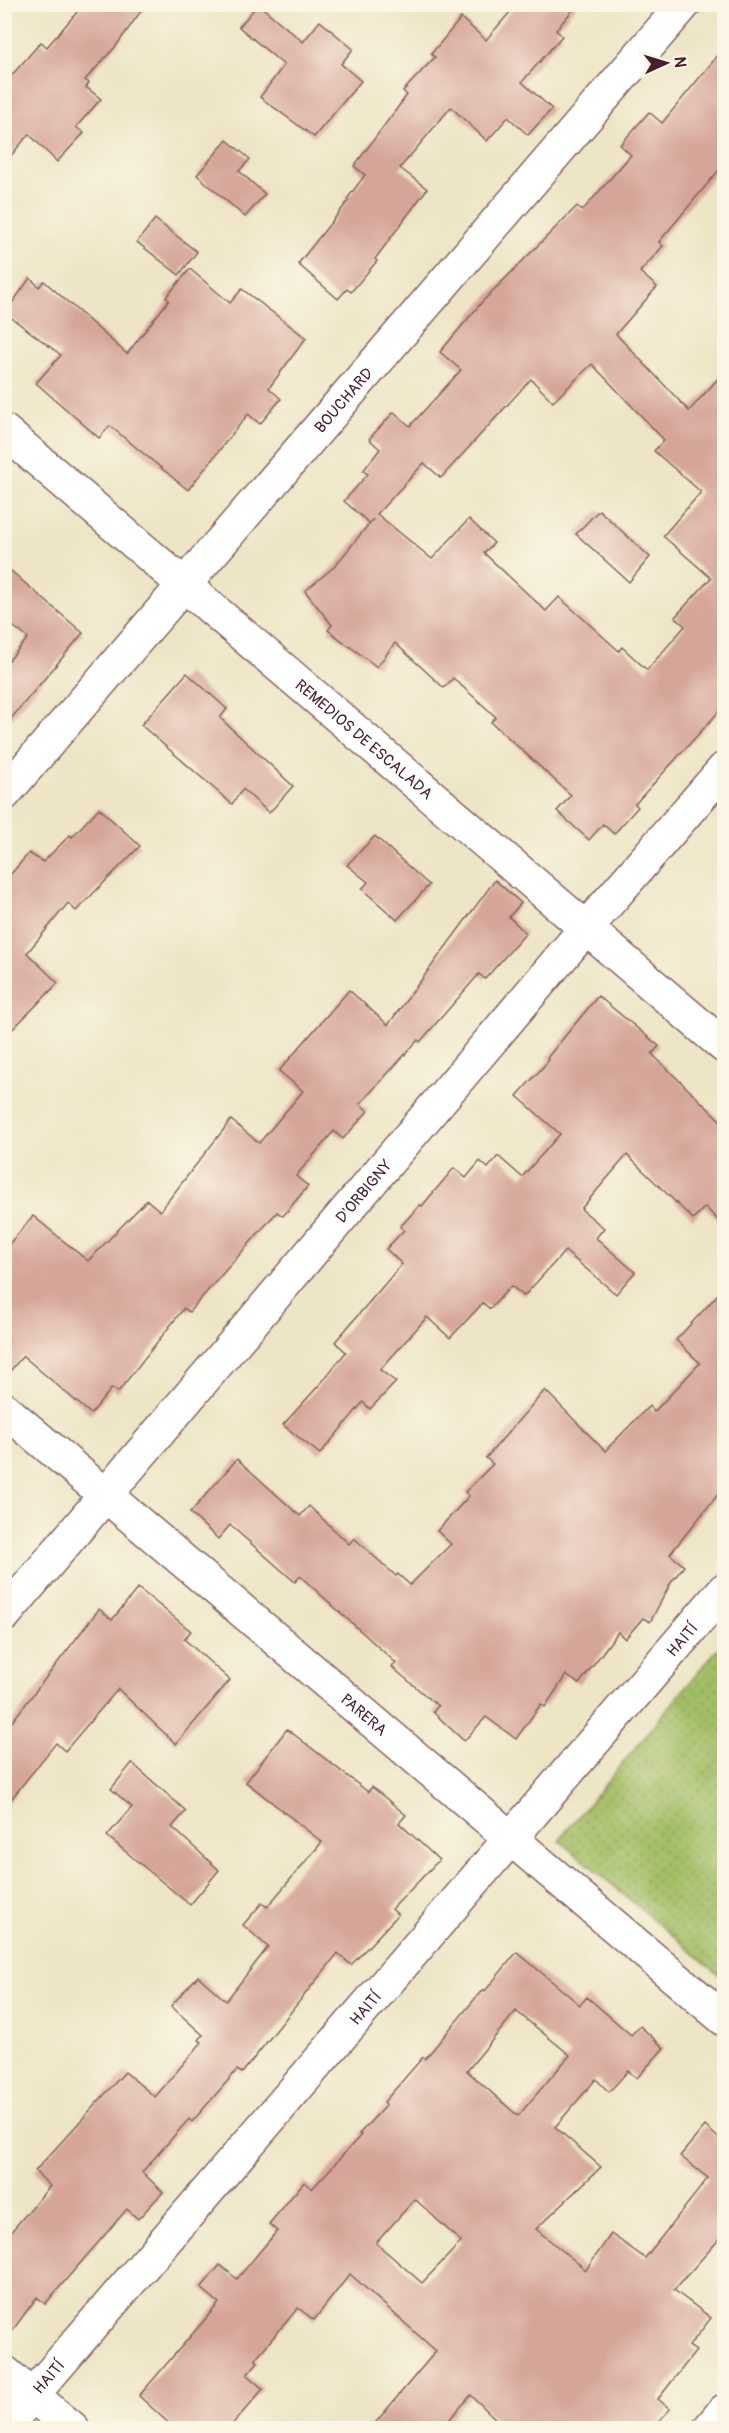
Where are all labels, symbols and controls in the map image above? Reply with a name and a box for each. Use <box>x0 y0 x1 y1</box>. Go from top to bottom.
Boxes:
north arrow <box>636 33 696 93</box>
text: N <box>670 56 690 68</box>
street label: BOUCHARD <box>310 364 378 437</box>
street label: REMEDIOS DE ESCALADA <box>291 675 437 804</box>
street label: D'ORBIGNY <box>332 1156 397 1227</box>
street label: HAITÍ <box>662 1618 703 1661</box>
street label: PARERA <box>336 1690 391 1740</box>
street label: HAITÍ <box>346 1987 386 2030</box>
street label: HAITÍ <box>29 2356 69 2398</box>

